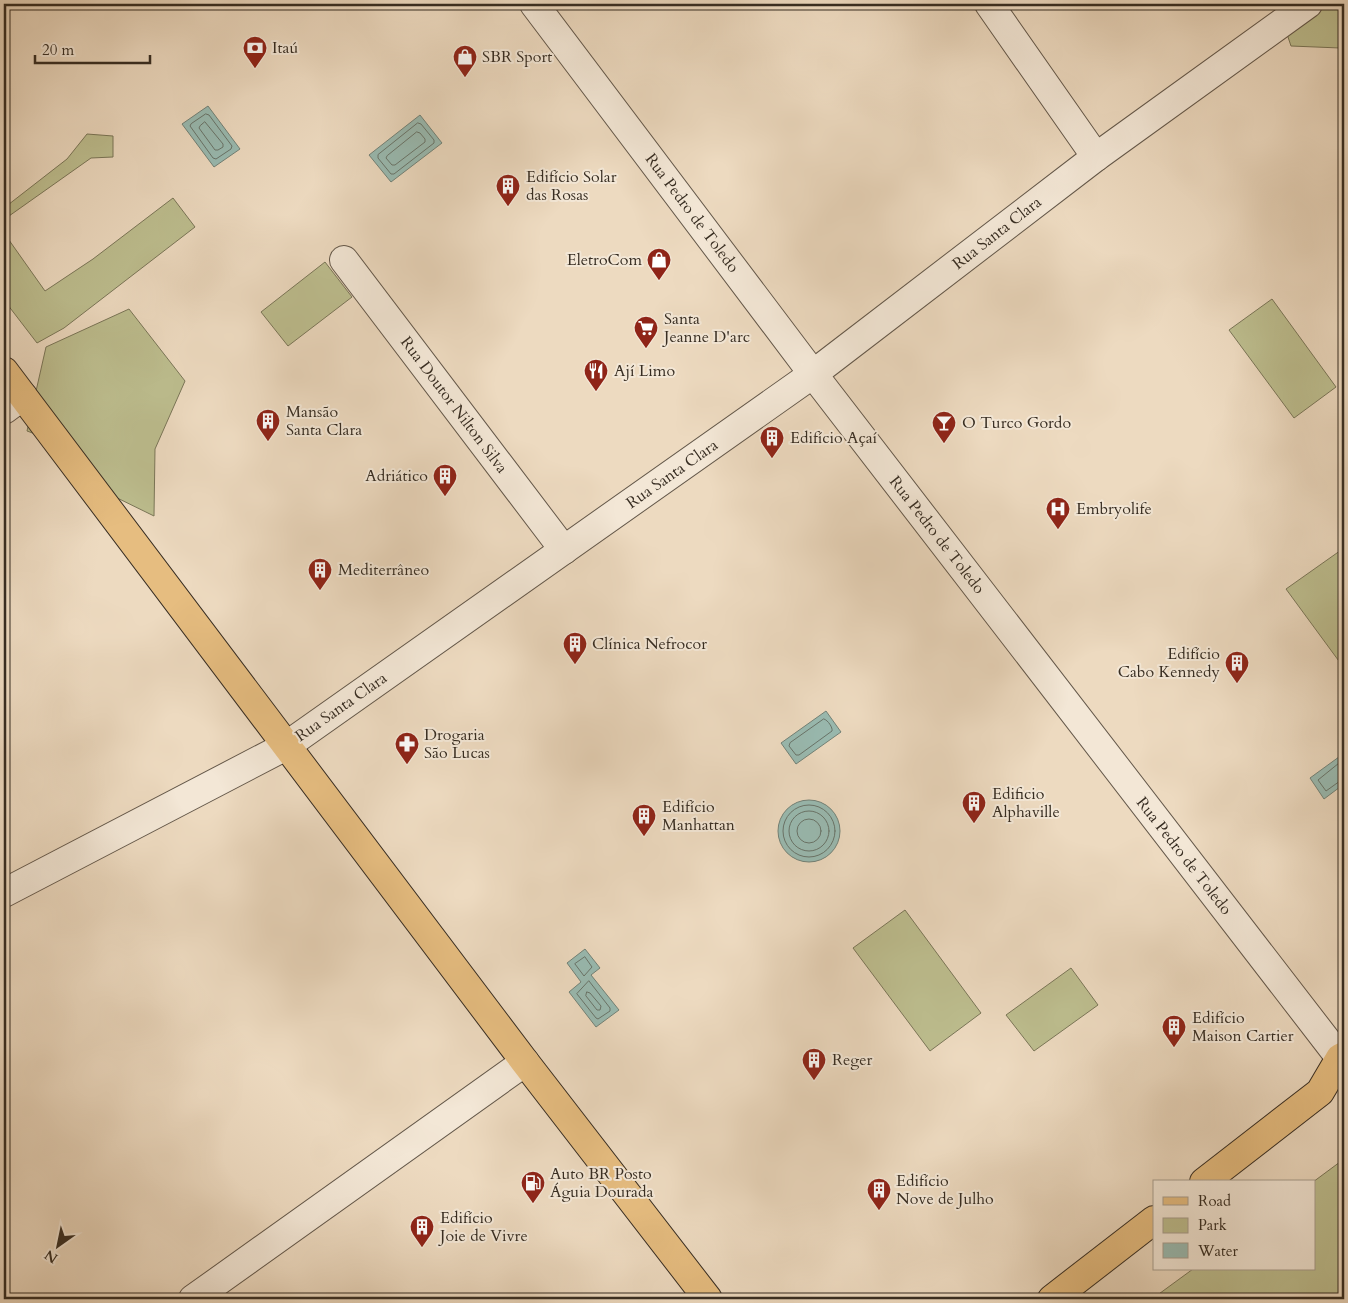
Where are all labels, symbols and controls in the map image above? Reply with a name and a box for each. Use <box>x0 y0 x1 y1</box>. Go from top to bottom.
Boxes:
scale bar <box>35 32 150 64</box>
bank icon: Itaú <box>242 35 268 69</box>
place label: Itaú <box>272 37 298 59</box>
text: 20 m <box>42 40 74 60</box>
shop icon: SBR Sport <box>452 44 478 78</box>
place label: SBR Sport <box>482 46 552 68</box>
street label: Rua Pedro de Toledo <box>640 149 744 277</box>
place label: Edifício Solar das Rosas <box>526 166 617 206</box>
building icon: Edifício Solar das Rosas <box>495 173 521 207</box>
street label: Rua Santa Clara <box>948 191 1046 275</box>
shop icon: EletroCom <box>646 247 672 281</box>
place label: EletroCom <box>567 249 642 271</box>
place label: Santa Jeanne D'arc <box>662 308 750 348</box>
supermarket icon: Santa Jeanne D'arc <box>633 315 659 349</box>
street label: Rua Doutor Nilton Silva <box>395 332 513 478</box>
restaurant icon: Ají Limo <box>583 358 609 392</box>
place label: Ají Limo <box>614 360 675 382</box>
place label: Mansão Santa Clara <box>286 401 362 441</box>
building icon: Mansão Santa Clara <box>255 408 281 442</box>
bar icon: O Turco Gordo <box>931 410 957 444</box>
place label: O Turco Gordo <box>962 412 1071 434</box>
building icon: Edifício Açaí <box>759 425 785 459</box>
place label: Edifício Açaí <box>790 427 878 449</box>
street label: Rua Santa Clara <box>622 434 722 514</box>
building icon: Adriático <box>432 463 458 497</box>
place label: Adriático <box>365 465 428 487</box>
street label: Rua Pedro de Toledo <box>884 471 990 599</box>
hospital icon: Embryolife <box>1045 496 1071 530</box>
place label: Embryolife <box>1076 498 1152 520</box>
building icon: Mediterrâneo <box>307 557 333 591</box>
place label: Mediterrâneo <box>338 559 430 581</box>
building icon: Clínica Nefrocor <box>562 631 588 665</box>
place label: Clínica Nefrocor <box>592 633 707 655</box>
place label: Edifício Cabo Kennedy <box>1118 643 1221 683</box>
building icon: Edifício Cabo Kennedy <box>1224 650 1250 684</box>
street label: Rua Santa Clara <box>291 667 391 747</box>
place label: Drogaria São Lucas <box>424 724 490 764</box>
pharmacy icon: Drogaria São Lucas <box>394 731 420 765</box>
place label: Edificio Alphaville <box>992 783 1060 823</box>
building icon: Edificio Alphaville <box>961 790 987 824</box>
street label: Rua Pedro de Toledo <box>1131 792 1237 920</box>
place label: Edifício Manhattan <box>662 796 735 836</box>
building icon: Edifício Manhattan <box>631 803 657 837</box>
place label: Edifício Maison Cartier <box>1192 1007 1294 1047</box>
building icon: Edifício Maison Cartier <box>1161 1014 1187 1048</box>
building icon: Reger <box>801 1047 827 1081</box>
place label: Reger <box>832 1049 873 1071</box>
place label: Auto BR Posto Águia Dourada <box>550 1163 654 1203</box>
fuel station icon: Auto BR Posto Águia Dourada <box>520 1170 546 1204</box>
place label: Edifício Nove de Julho <box>896 1170 994 1210</box>
building icon: Edifício Nove de Julho <box>866 1177 892 1211</box>
legend <box>1153 1180 1316 1270</box>
text: Road <box>1198 1191 1231 1211</box>
place label: Edifício Joie de Vivre <box>438 1207 528 1247</box>
building icon: Edifício Joie de Vivre <box>409 1214 435 1248</box>
text: Park <box>1198 1215 1227 1235</box>
north arrow <box>32 1220 82 1270</box>
text: Water <box>1197 1241 1239 1261</box>
text: N <box>41 1245 61 1268</box>

